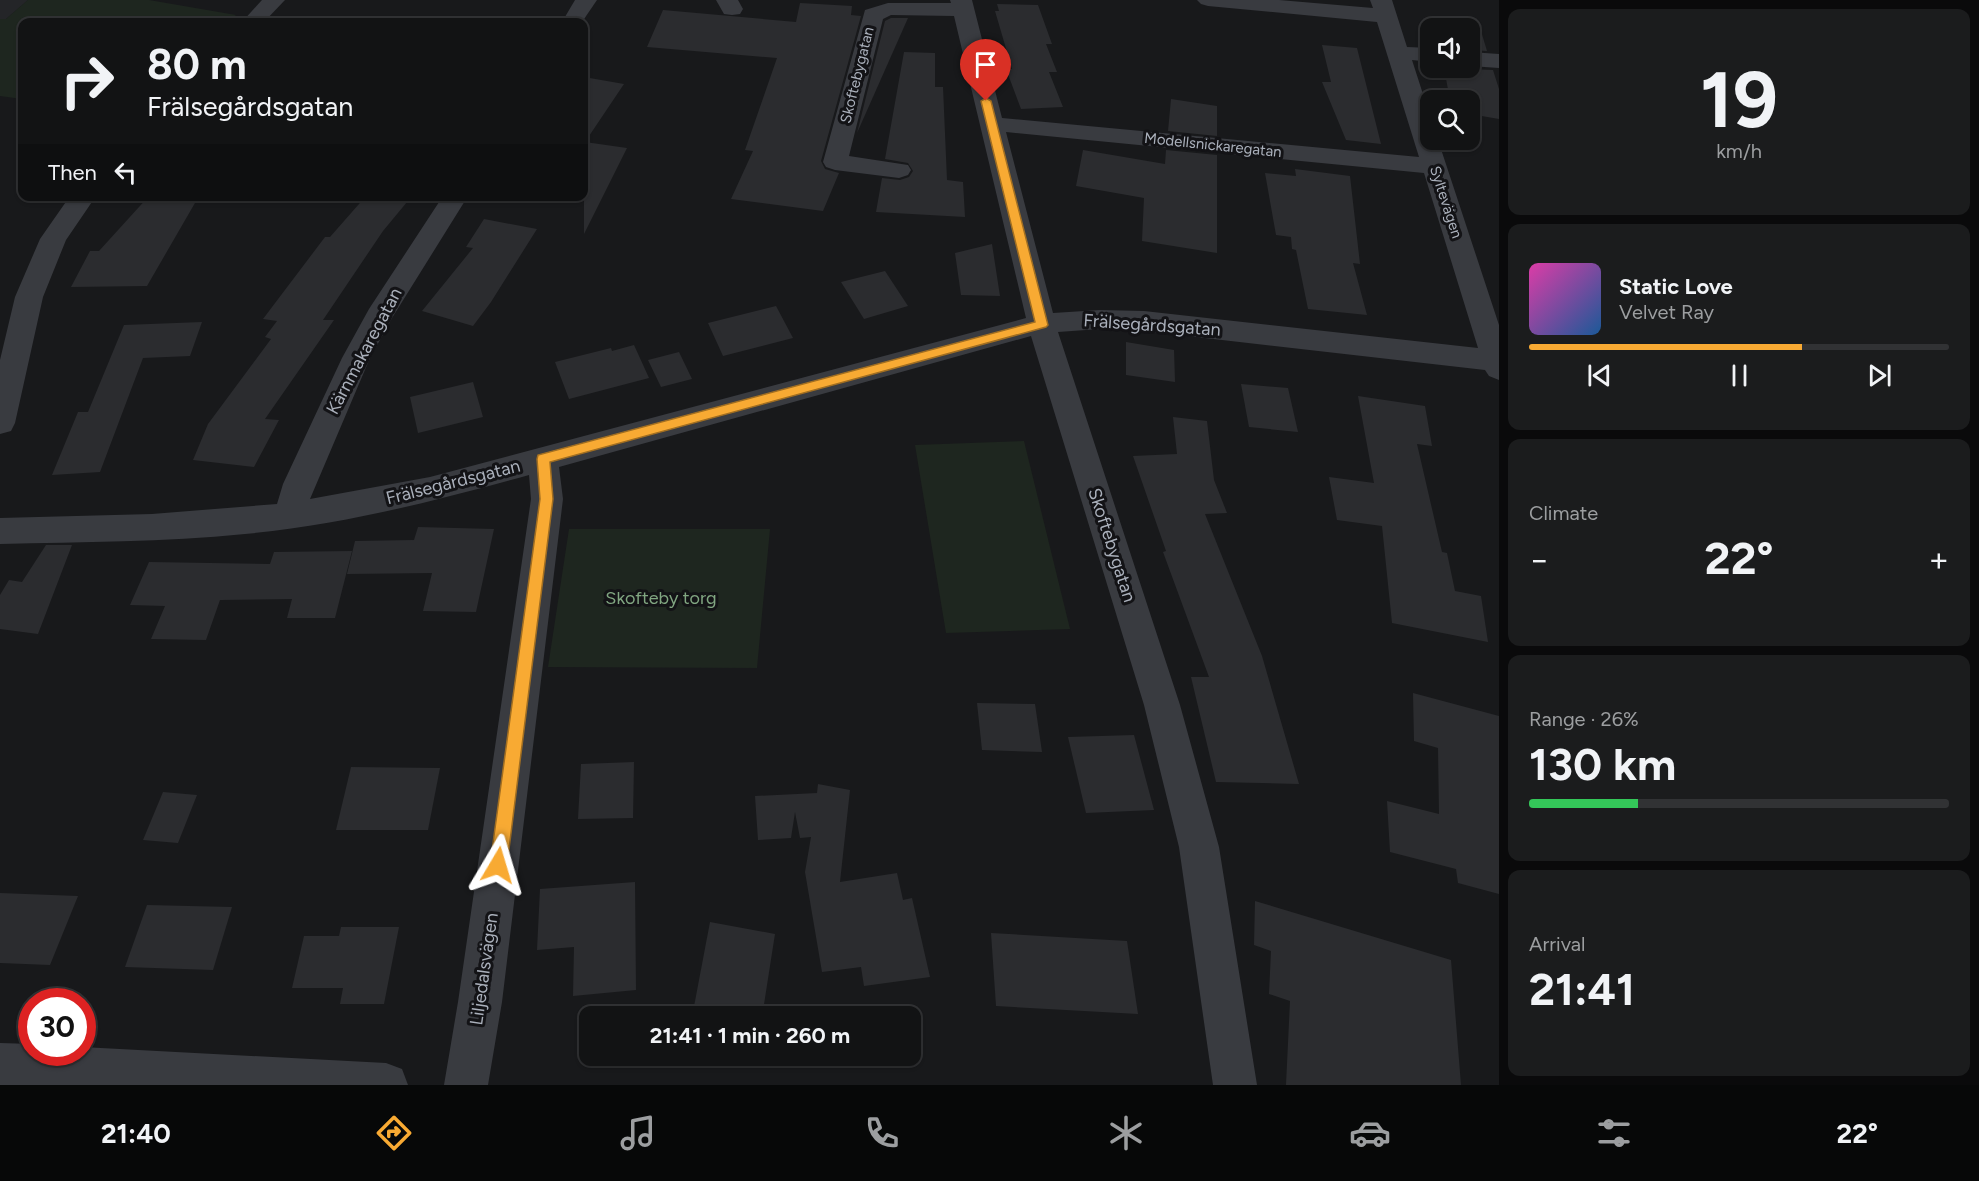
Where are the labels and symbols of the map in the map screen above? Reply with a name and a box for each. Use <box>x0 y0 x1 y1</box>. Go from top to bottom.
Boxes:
street label: Skoftebygatan <box>836 25 878 125</box>
pin <box>960 39 1011 101</box>
street label: Modellsnickaregatan <box>1143 129 1283 161</box>
street label: Syltevägen <box>1426 164 1466 240</box>
street label: Kärnmakaregatan <box>321 284 407 418</box>
street label: Frälsegårdsgatan <box>1083 309 1221 341</box>
street label: Frälsegårdsgatan <box>384 455 522 509</box>
street label: Skoftebygatan <box>1083 485 1141 605</box>
park label: Skofteby torg <box>605 587 717 609</box>
position arrow <box>466 833 530 897</box>
street label: Liljedalsvägen <box>465 911 503 1027</box>
speed limit sign: 30 <box>18 988 96 1066</box>

